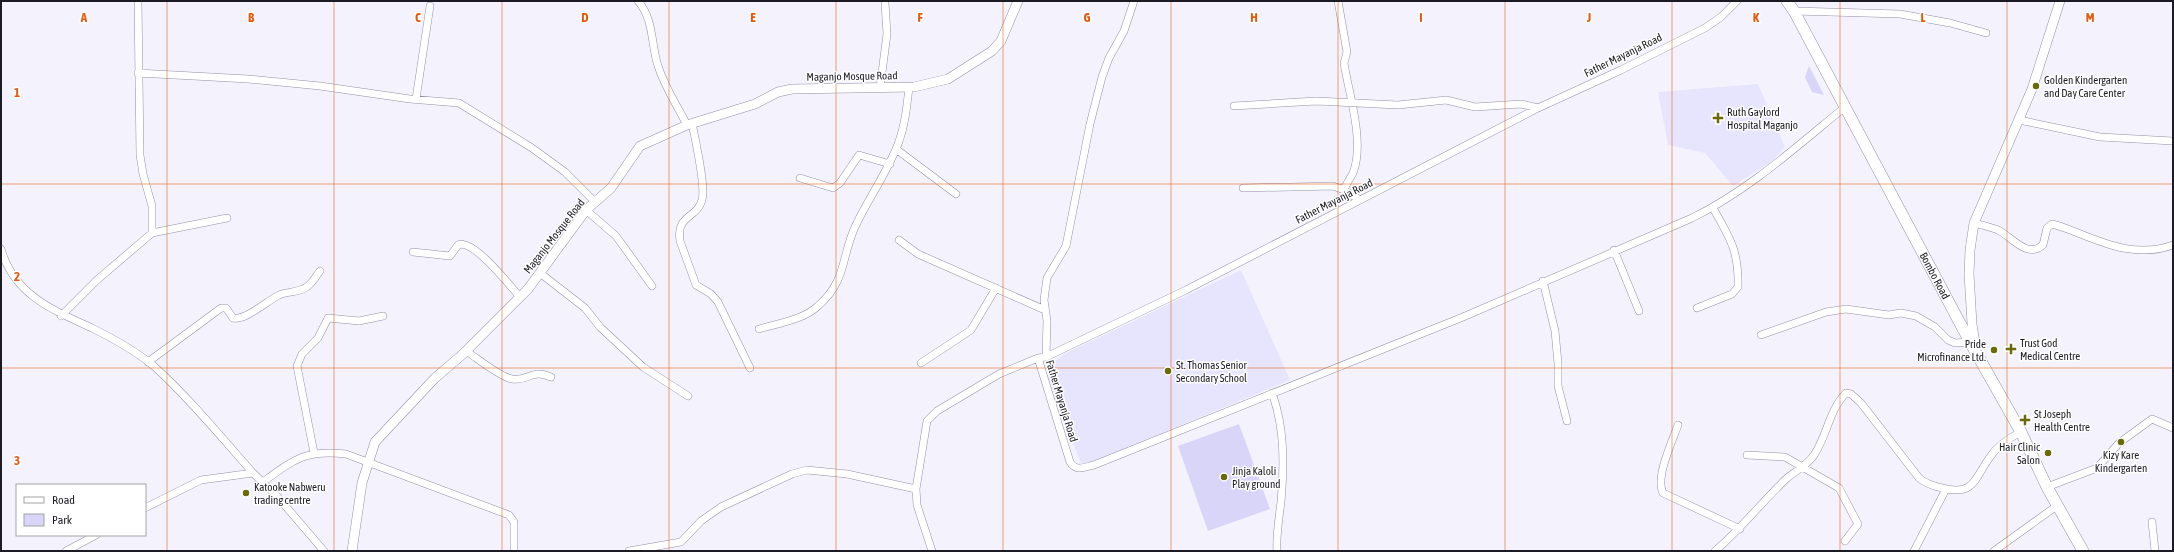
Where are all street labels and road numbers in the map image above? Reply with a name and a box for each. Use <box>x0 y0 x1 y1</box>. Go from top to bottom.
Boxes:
street label: Father Mayanja Road <box>1582 31 1664 79</box>
street label: Maganjo Mosque Road <box>806 69 898 83</box>
street label: Father Mayanja Road <box>1293 176 1375 226</box>
street label: Maganjo Mosque Road <box>521 196 587 276</box>
street label: Bombo Road <box>1917 250 1952 301</box>
street label: Father Mayanja Road <box>1044 359 1080 443</box>

